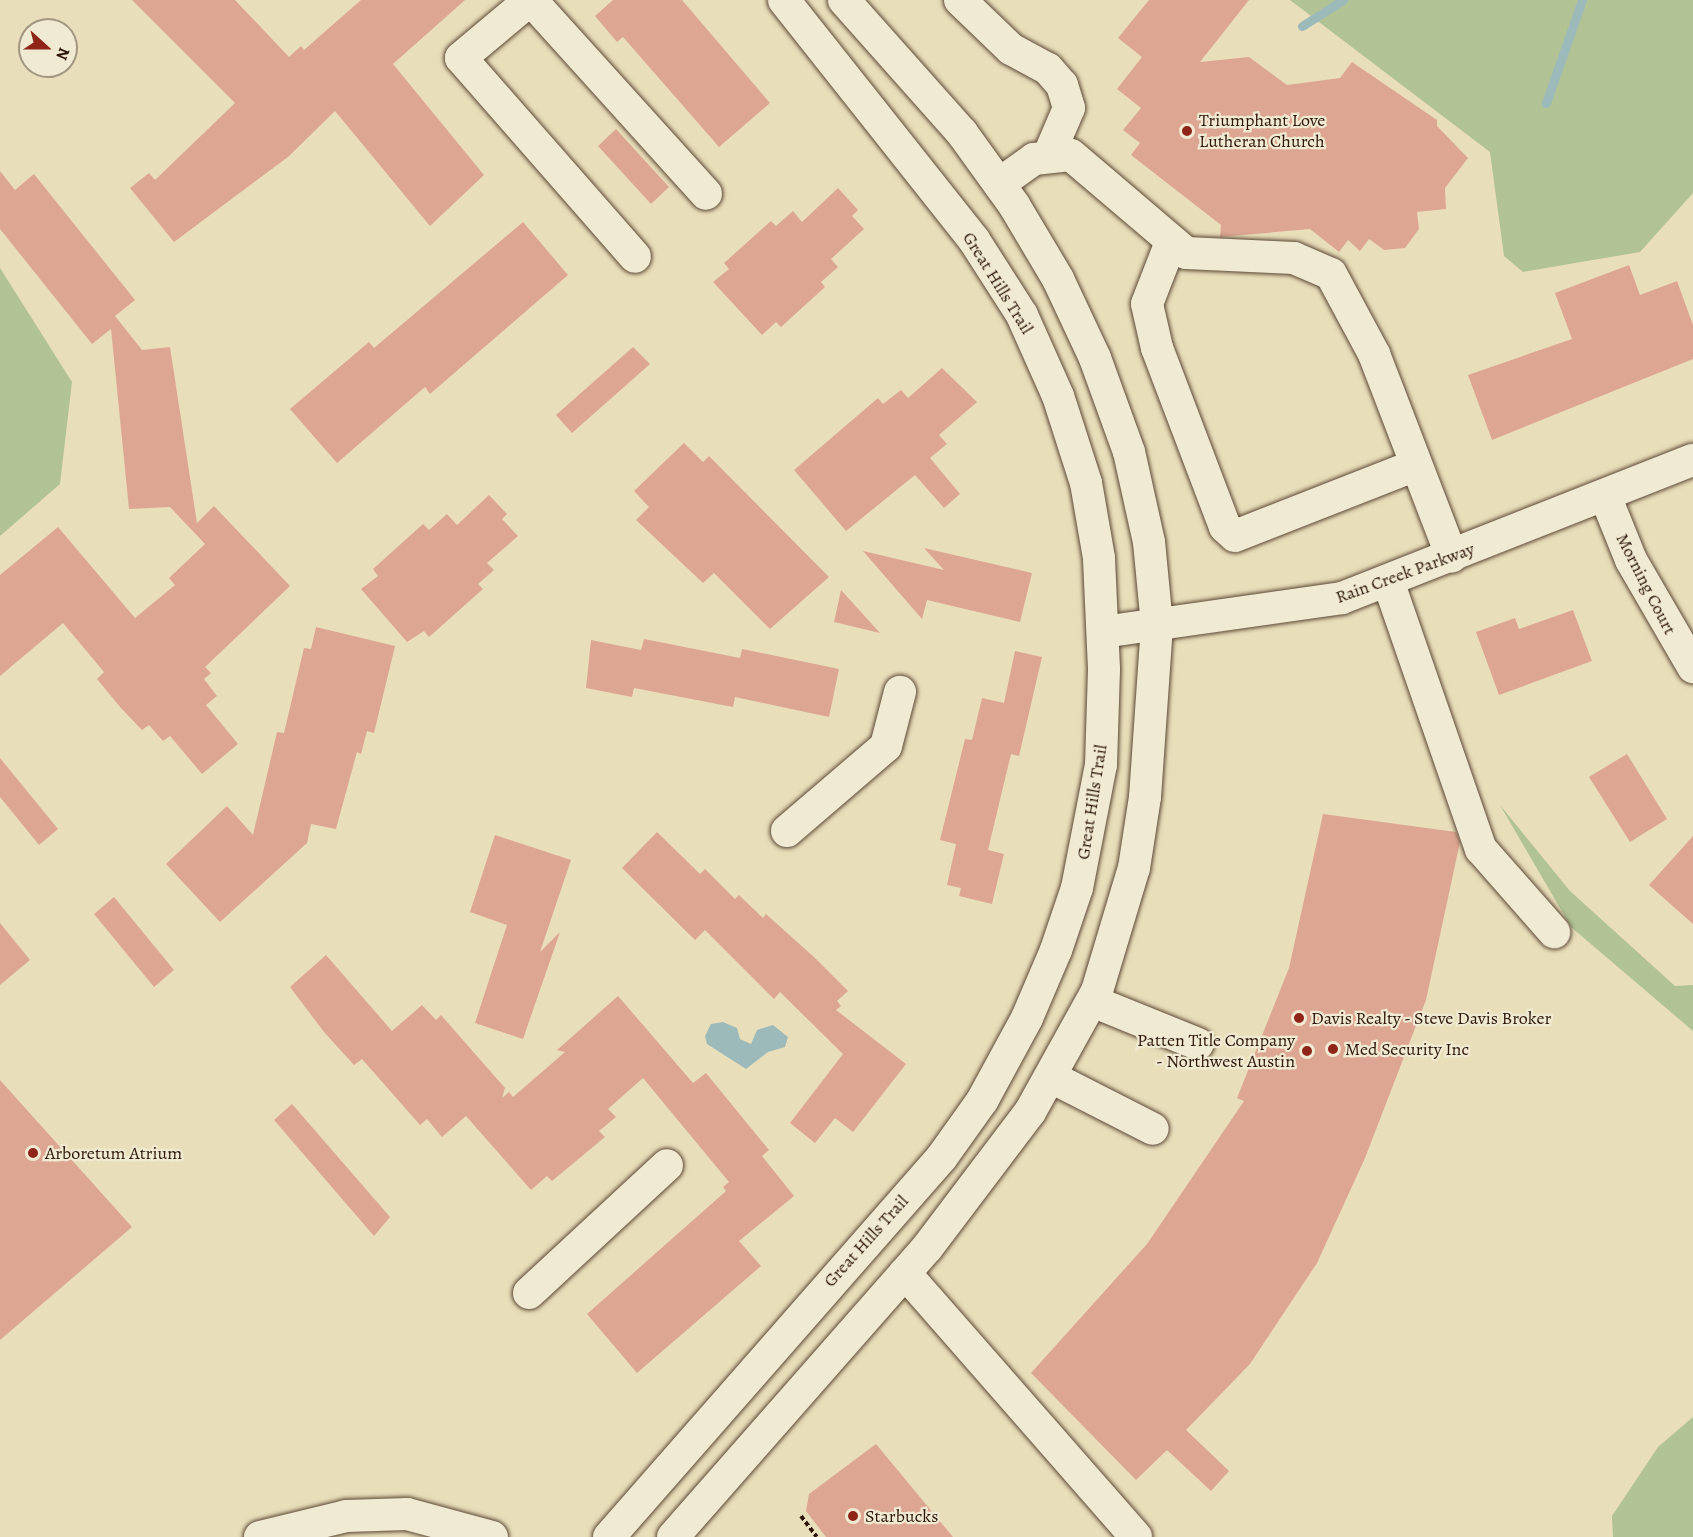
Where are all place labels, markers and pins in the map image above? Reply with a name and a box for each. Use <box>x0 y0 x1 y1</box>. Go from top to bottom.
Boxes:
place label: Triumphant Love Lutheran Church <box>1199 110 1325 152</box>
marker: Triumphant Love Lutheran Church <box>1180 124 1194 138</box>
place label: Davis Realty - Steve Davis Broker <box>1311 1007 1552 1029</box>
marker: Davis Realty - Steve Davis Broker <box>1292 1011 1306 1025</box>
place label: Patten Title Company - Northwest Austin <box>1137 1030 1295 1072</box>
place label: Med Security Inc <box>1345 1038 1469 1060</box>
marker: Med Security Inc <box>1326 1042 1340 1056</box>
marker: Patten Title Company - Northwest Austin <box>1300 1044 1314 1058</box>
place label: Arboretum Atrium <box>45 1142 182 1164</box>
marker: Arboretum Atrium <box>26 1146 40 1160</box>
place label: Starbucks <box>865 1505 938 1527</box>
marker: Starbucks <box>846 1509 860 1523</box>

